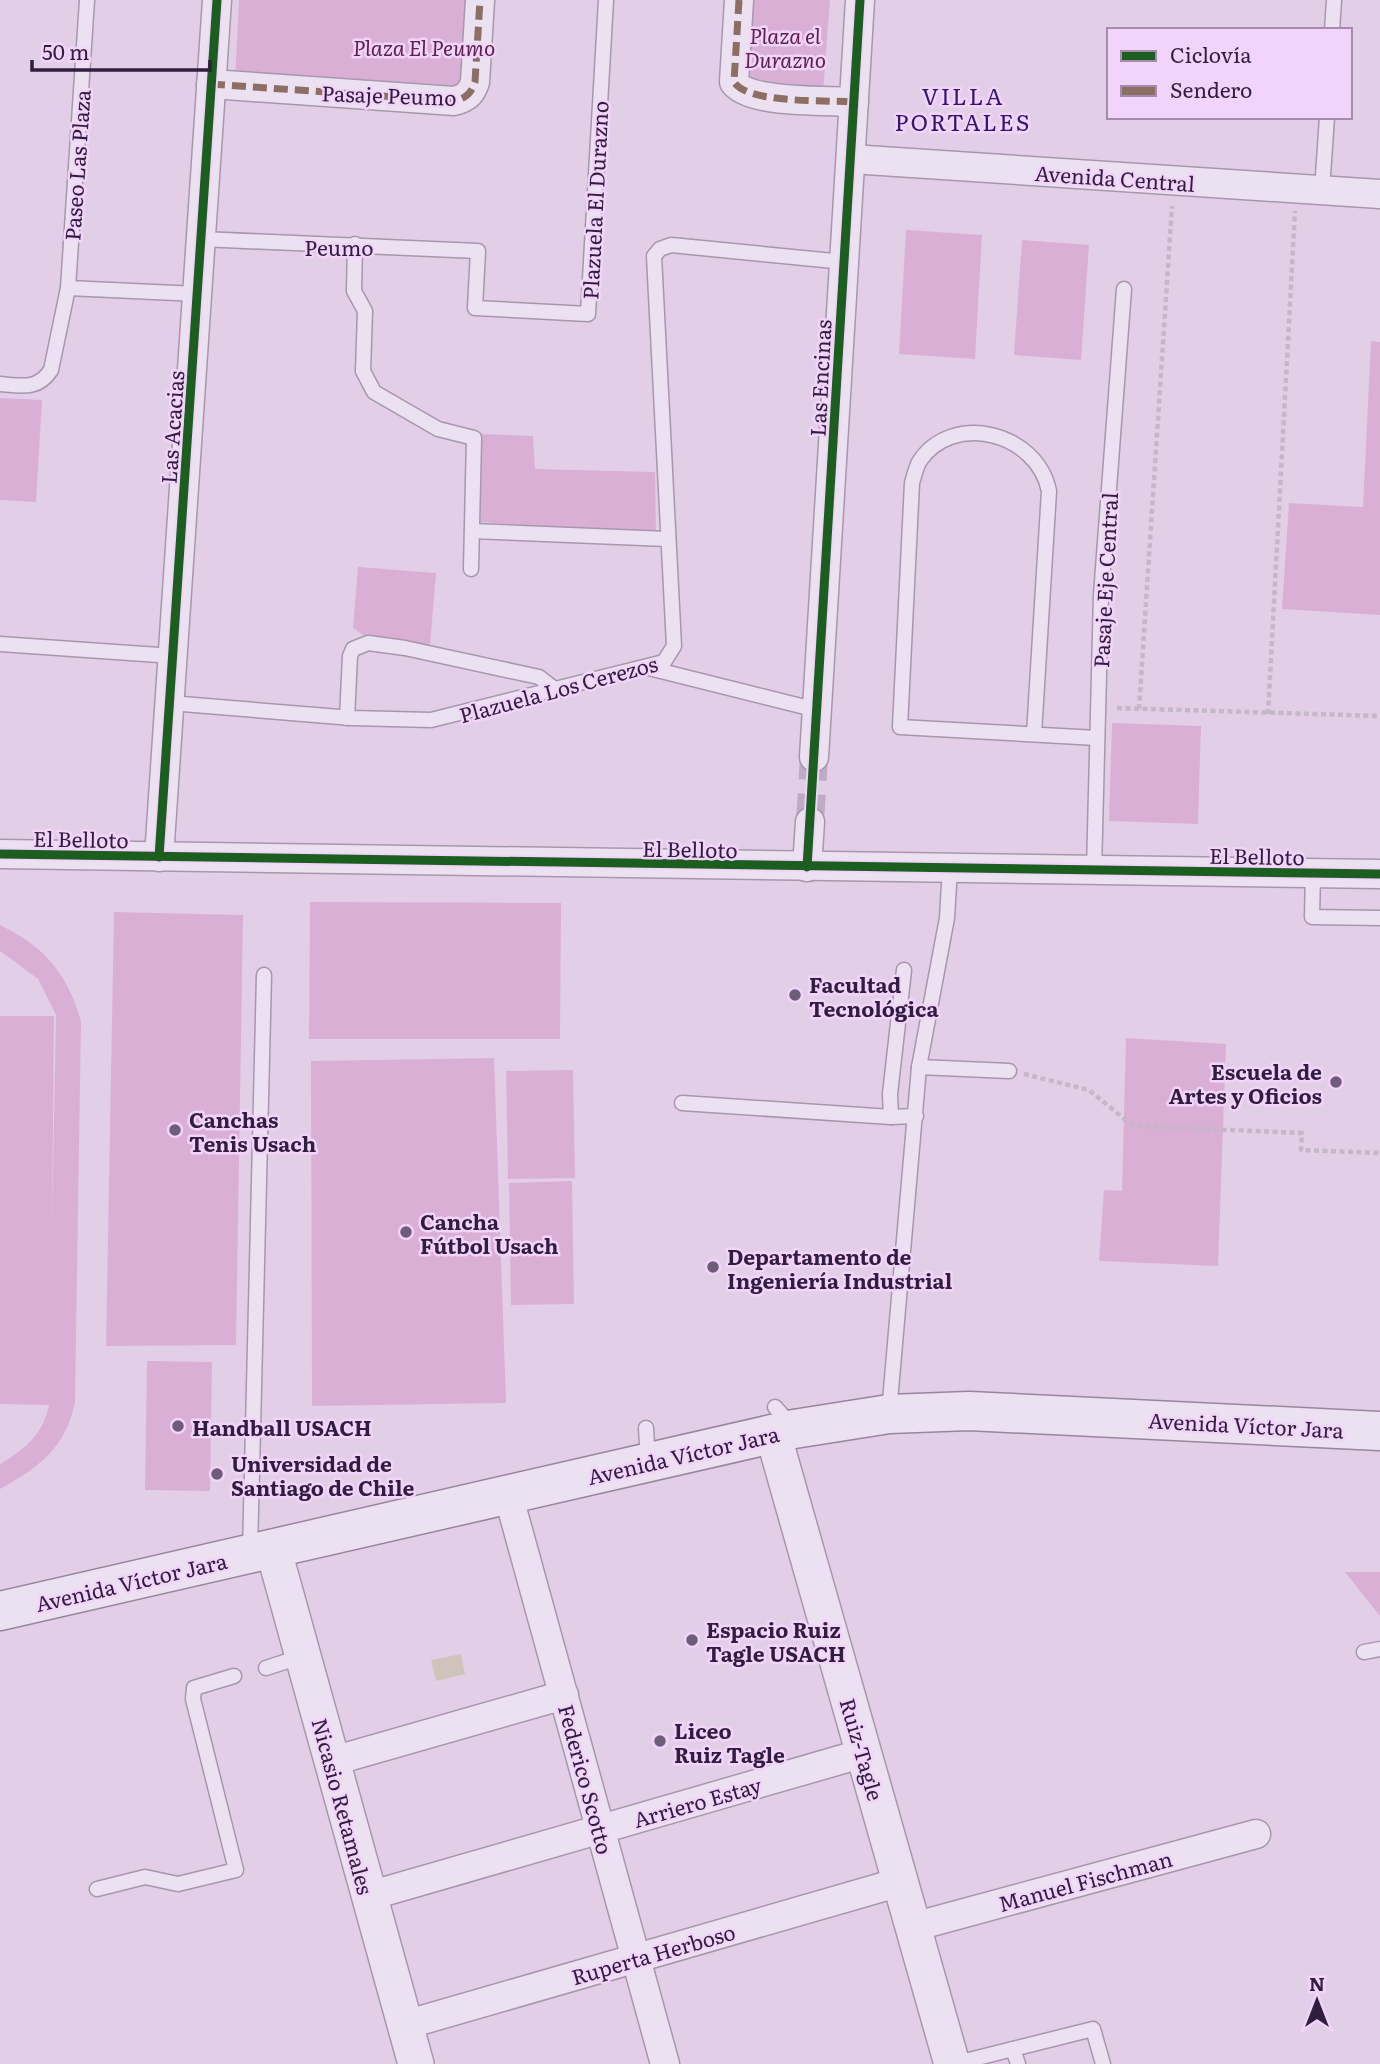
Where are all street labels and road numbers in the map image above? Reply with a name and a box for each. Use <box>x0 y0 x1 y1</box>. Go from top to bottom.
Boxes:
street label: Pasaje Peumo <box>321 76 457 112</box>
street label: Paseo Las Plaza <box>55 88 97 242</box>
street label: Plazuela El Durazno <box>573 100 615 300</box>
street label: Avenida Central <box>1034 156 1196 198</box>
street label: Peumo <box>304 231 374 262</box>
street label: Las Encinas <box>800 319 838 437</box>
street label: Las Acacias <box>152 369 190 485</box>
street label: Pasaje Eje Central <box>1084 491 1124 669</box>
street label: Plazuela Los Cerezos <box>455 647 661 729</box>
street label: El Belloto <box>33 822 129 854</box>
street label: El Belloto <box>642 832 738 864</box>
street label: El Belloto <box>1209 839 1305 871</box>
street label: Avenida Víctor Jara <box>1147 1403 1345 1445</box>
street label: Avenida Víctor Jara <box>584 1417 783 1491</box>
street label: Avenida Víctor Jara <box>32 1544 231 1618</box>
street label: Ruiz-Tagle <box>834 1694 892 1804</box>
street label: Federico Scotto <box>552 1701 622 1857</box>
street label: Nicasio Retamales <box>306 1714 382 1898</box>
street label: Arriero Estay <box>629 1768 766 1834</box>
street label: Manuel Fischman <box>995 1842 1176 1918</box>
street label: Ruperta Herboso <box>567 1915 739 1991</box>

